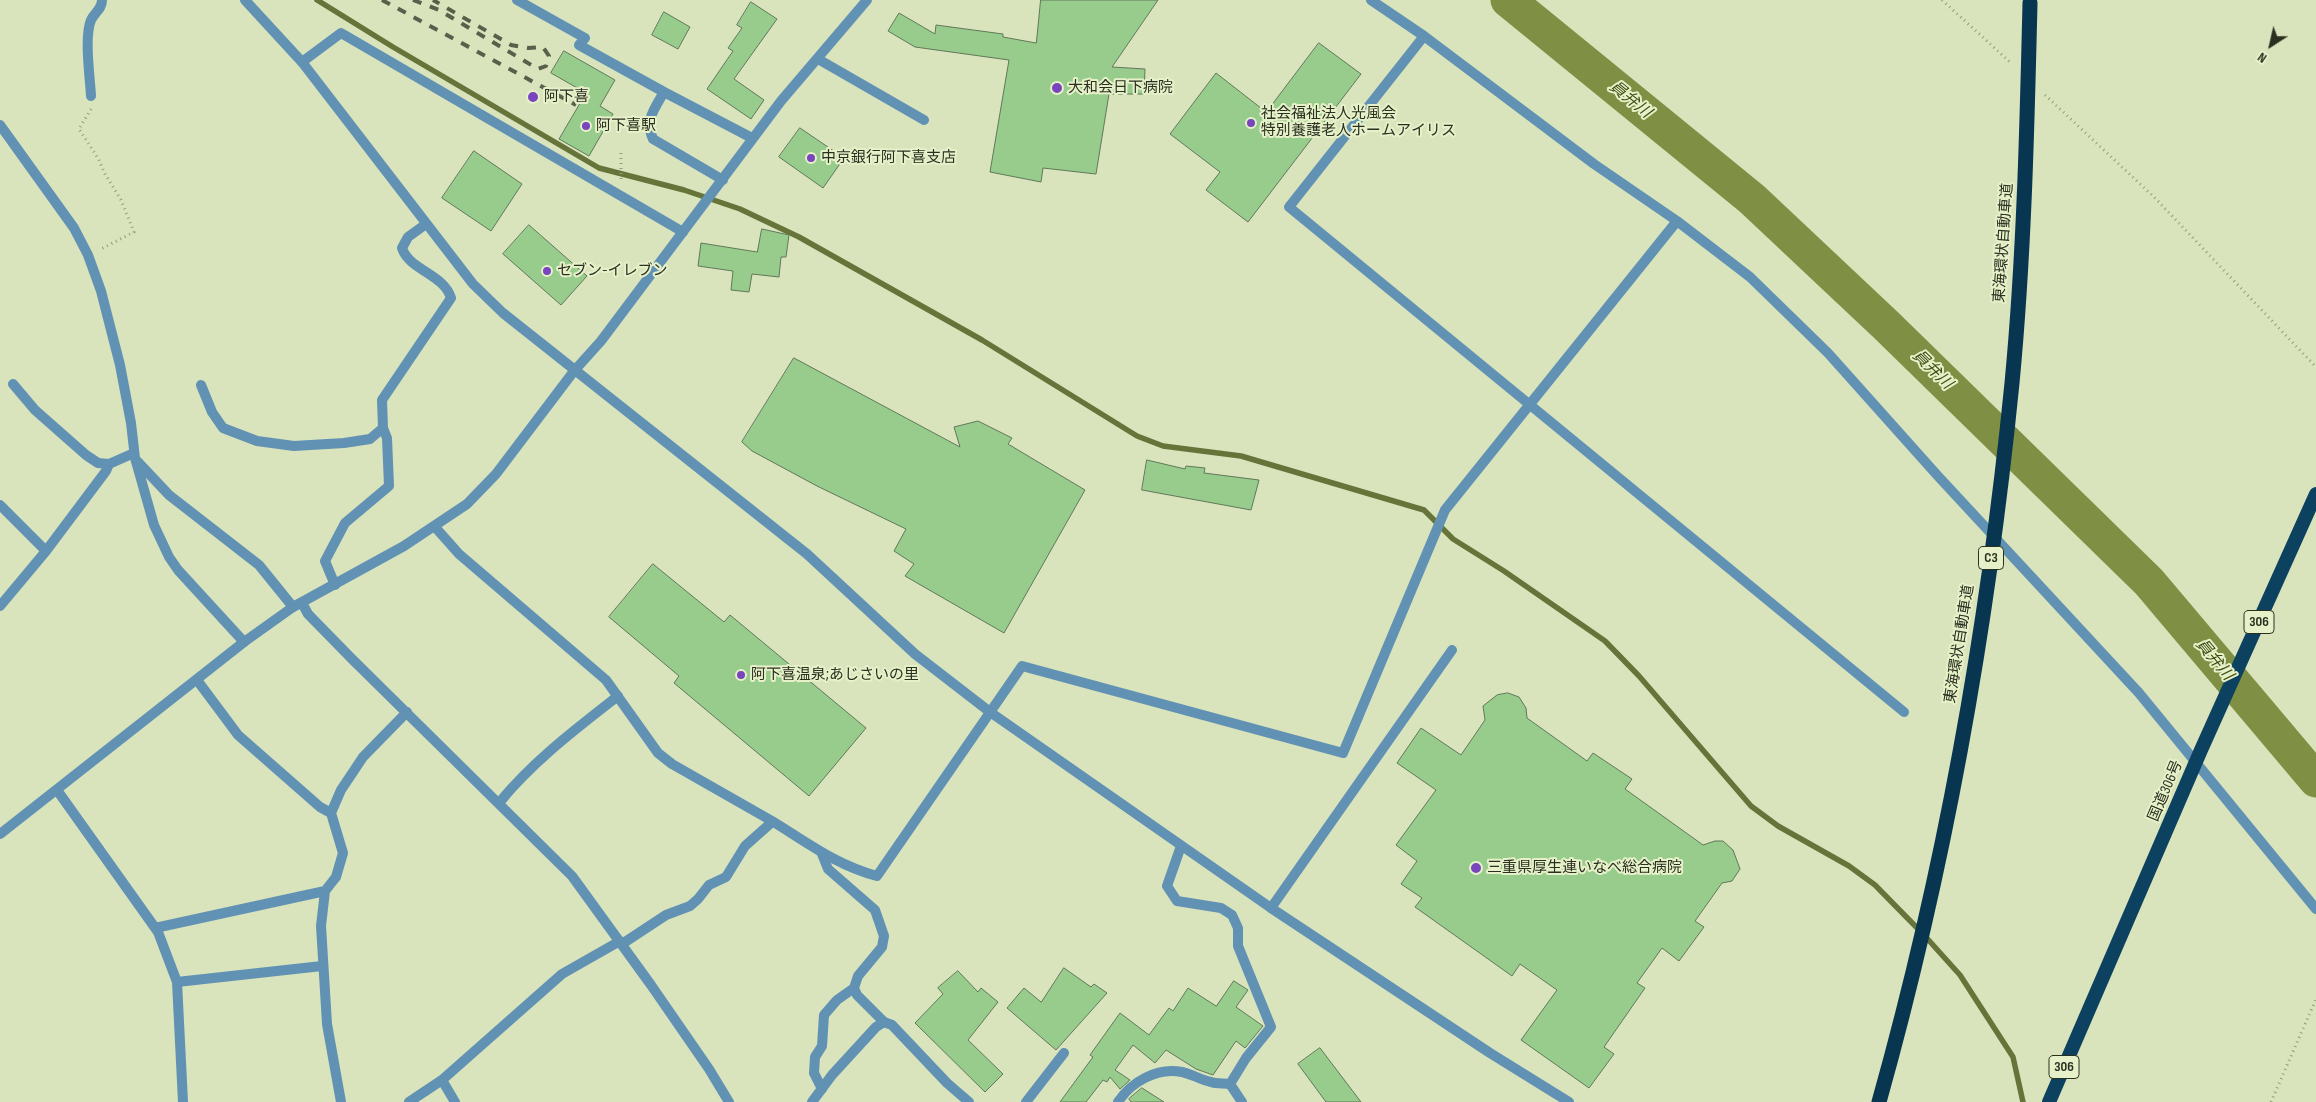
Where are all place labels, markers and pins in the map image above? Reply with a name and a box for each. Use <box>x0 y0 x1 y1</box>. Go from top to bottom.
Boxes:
place label: 大和会日下病院 <box>1068 79 1173 97</box>
marker: 大和会日下病院 <box>1050 81 1064 95</box>
place label: 阿下喜 <box>544 88 589 106</box>
marker: 阿下喜 <box>526 90 540 104</box>
place label: 社会福祉法人光風会 特別養護老人ホームアイリス <box>1261 105 1456 140</box>
place label: 阿下喜駅 <box>596 117 656 135</box>
marker: 社会福祉法人光風会 特別養護老人ホームアイリス <box>1245 117 1257 129</box>
marker: 阿下喜駅 <box>580 120 592 132</box>
place label: 中京銀行阿下喜支店 <box>821 149 956 167</box>
marker: 中京銀行阿下喜支店 <box>805 152 817 164</box>
place label: セブン-イレブン <box>557 262 668 280</box>
marker: セブン-イレブン <box>541 265 553 277</box>
place label: 阿下喜温泉;あじさいの里 <box>751 666 919 684</box>
marker: 阿下喜温泉;あじさいの里 <box>735 669 747 681</box>
place label: 三重県厚生連いなべ総合病院 <box>1487 859 1682 877</box>
marker: 三重県厚生連いなべ総合病院 <box>1469 861 1483 875</box>

